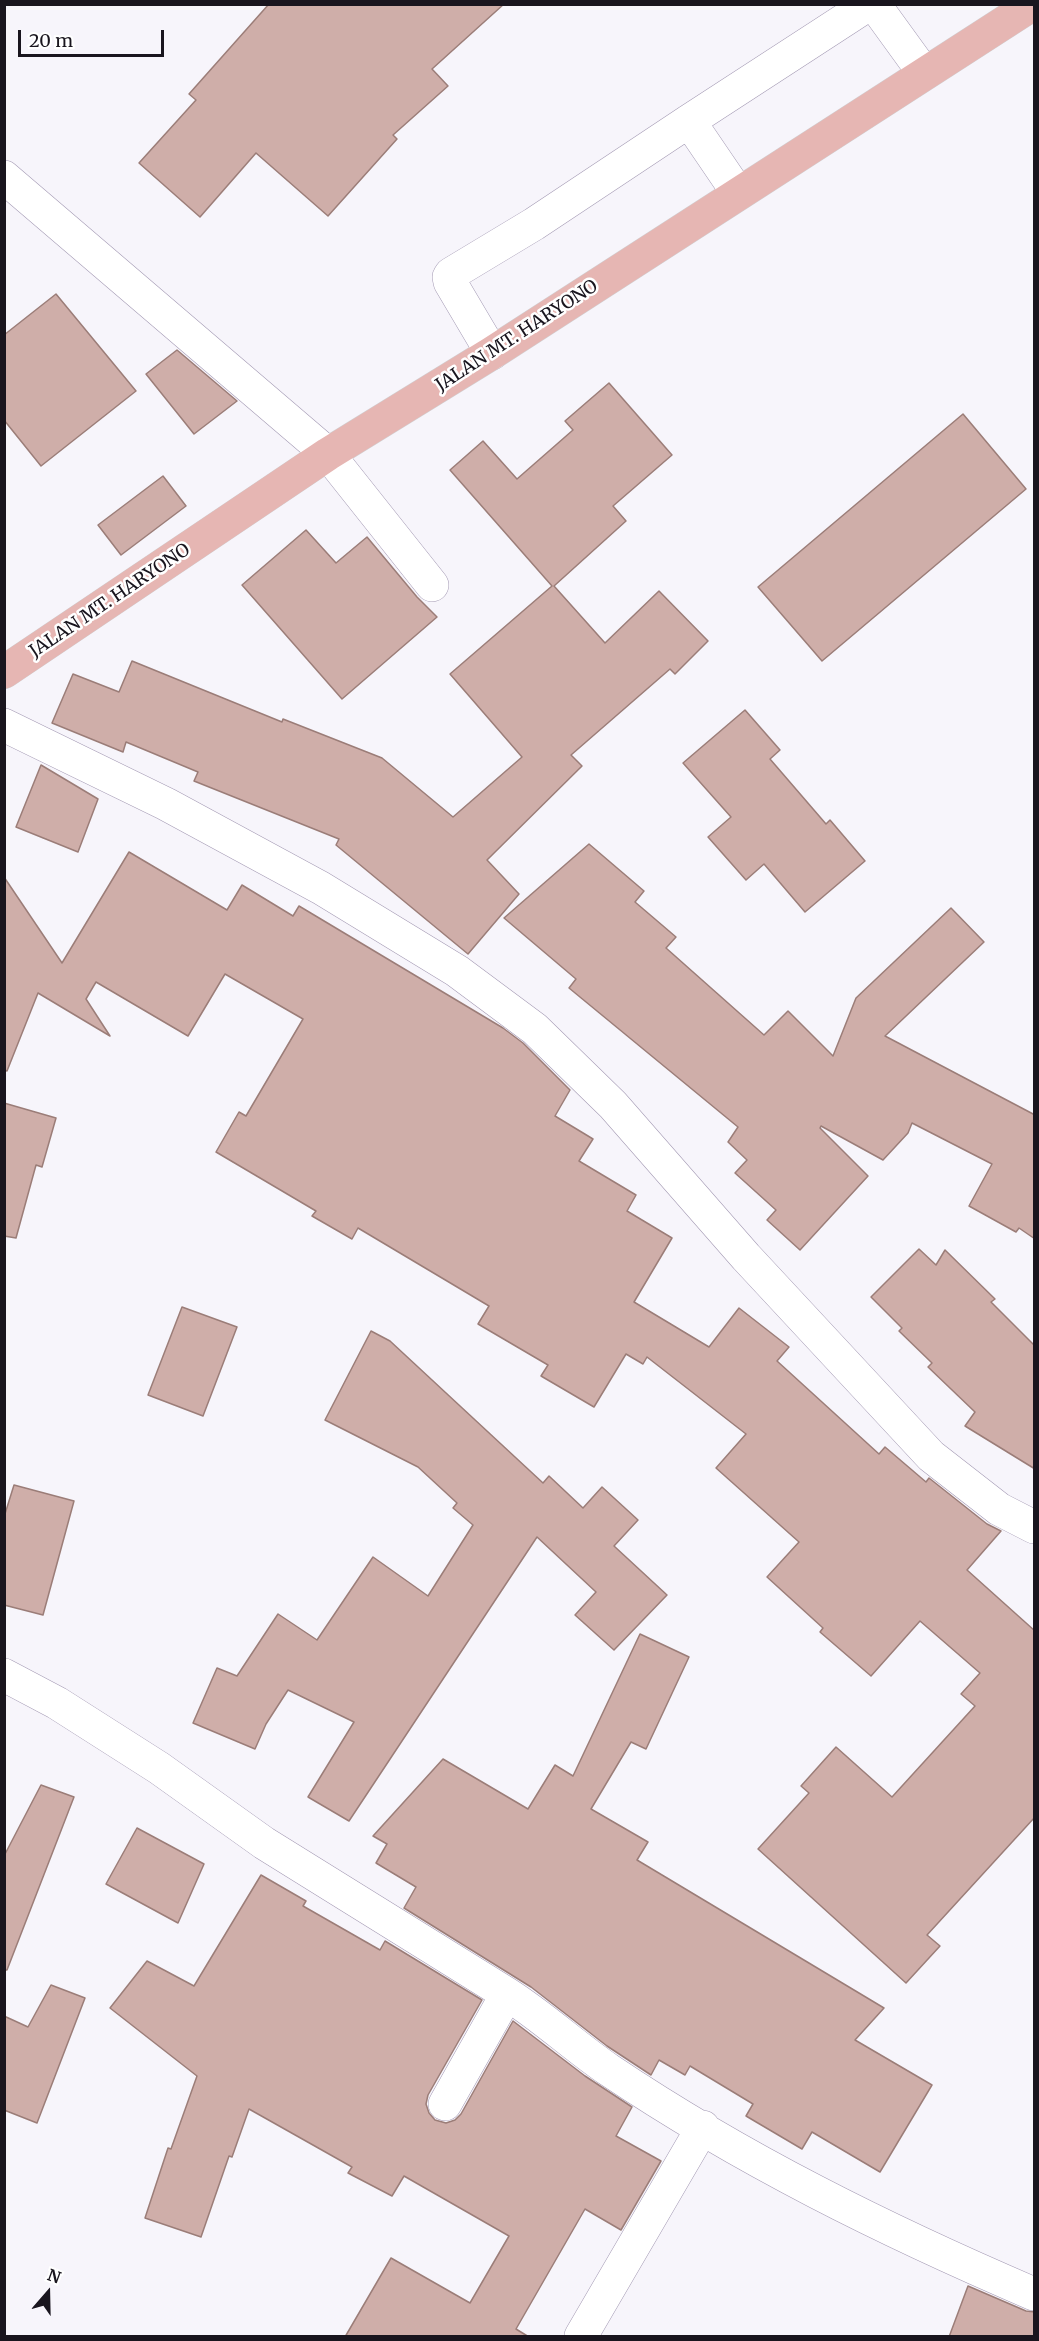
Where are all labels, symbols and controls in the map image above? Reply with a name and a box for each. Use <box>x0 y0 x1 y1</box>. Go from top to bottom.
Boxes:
scale bar <box>21 18 166 56</box>
text: 20 m <box>29 29 73 52</box>
street label: JALAN MT. HARYONO <box>432 275 602 397</box>
street label: JALAN MT. HARYONO <box>26 539 194 663</box>
north arrow <box>18 2263 78 2323</box>
text: N <box>45 2265 64 2288</box>

